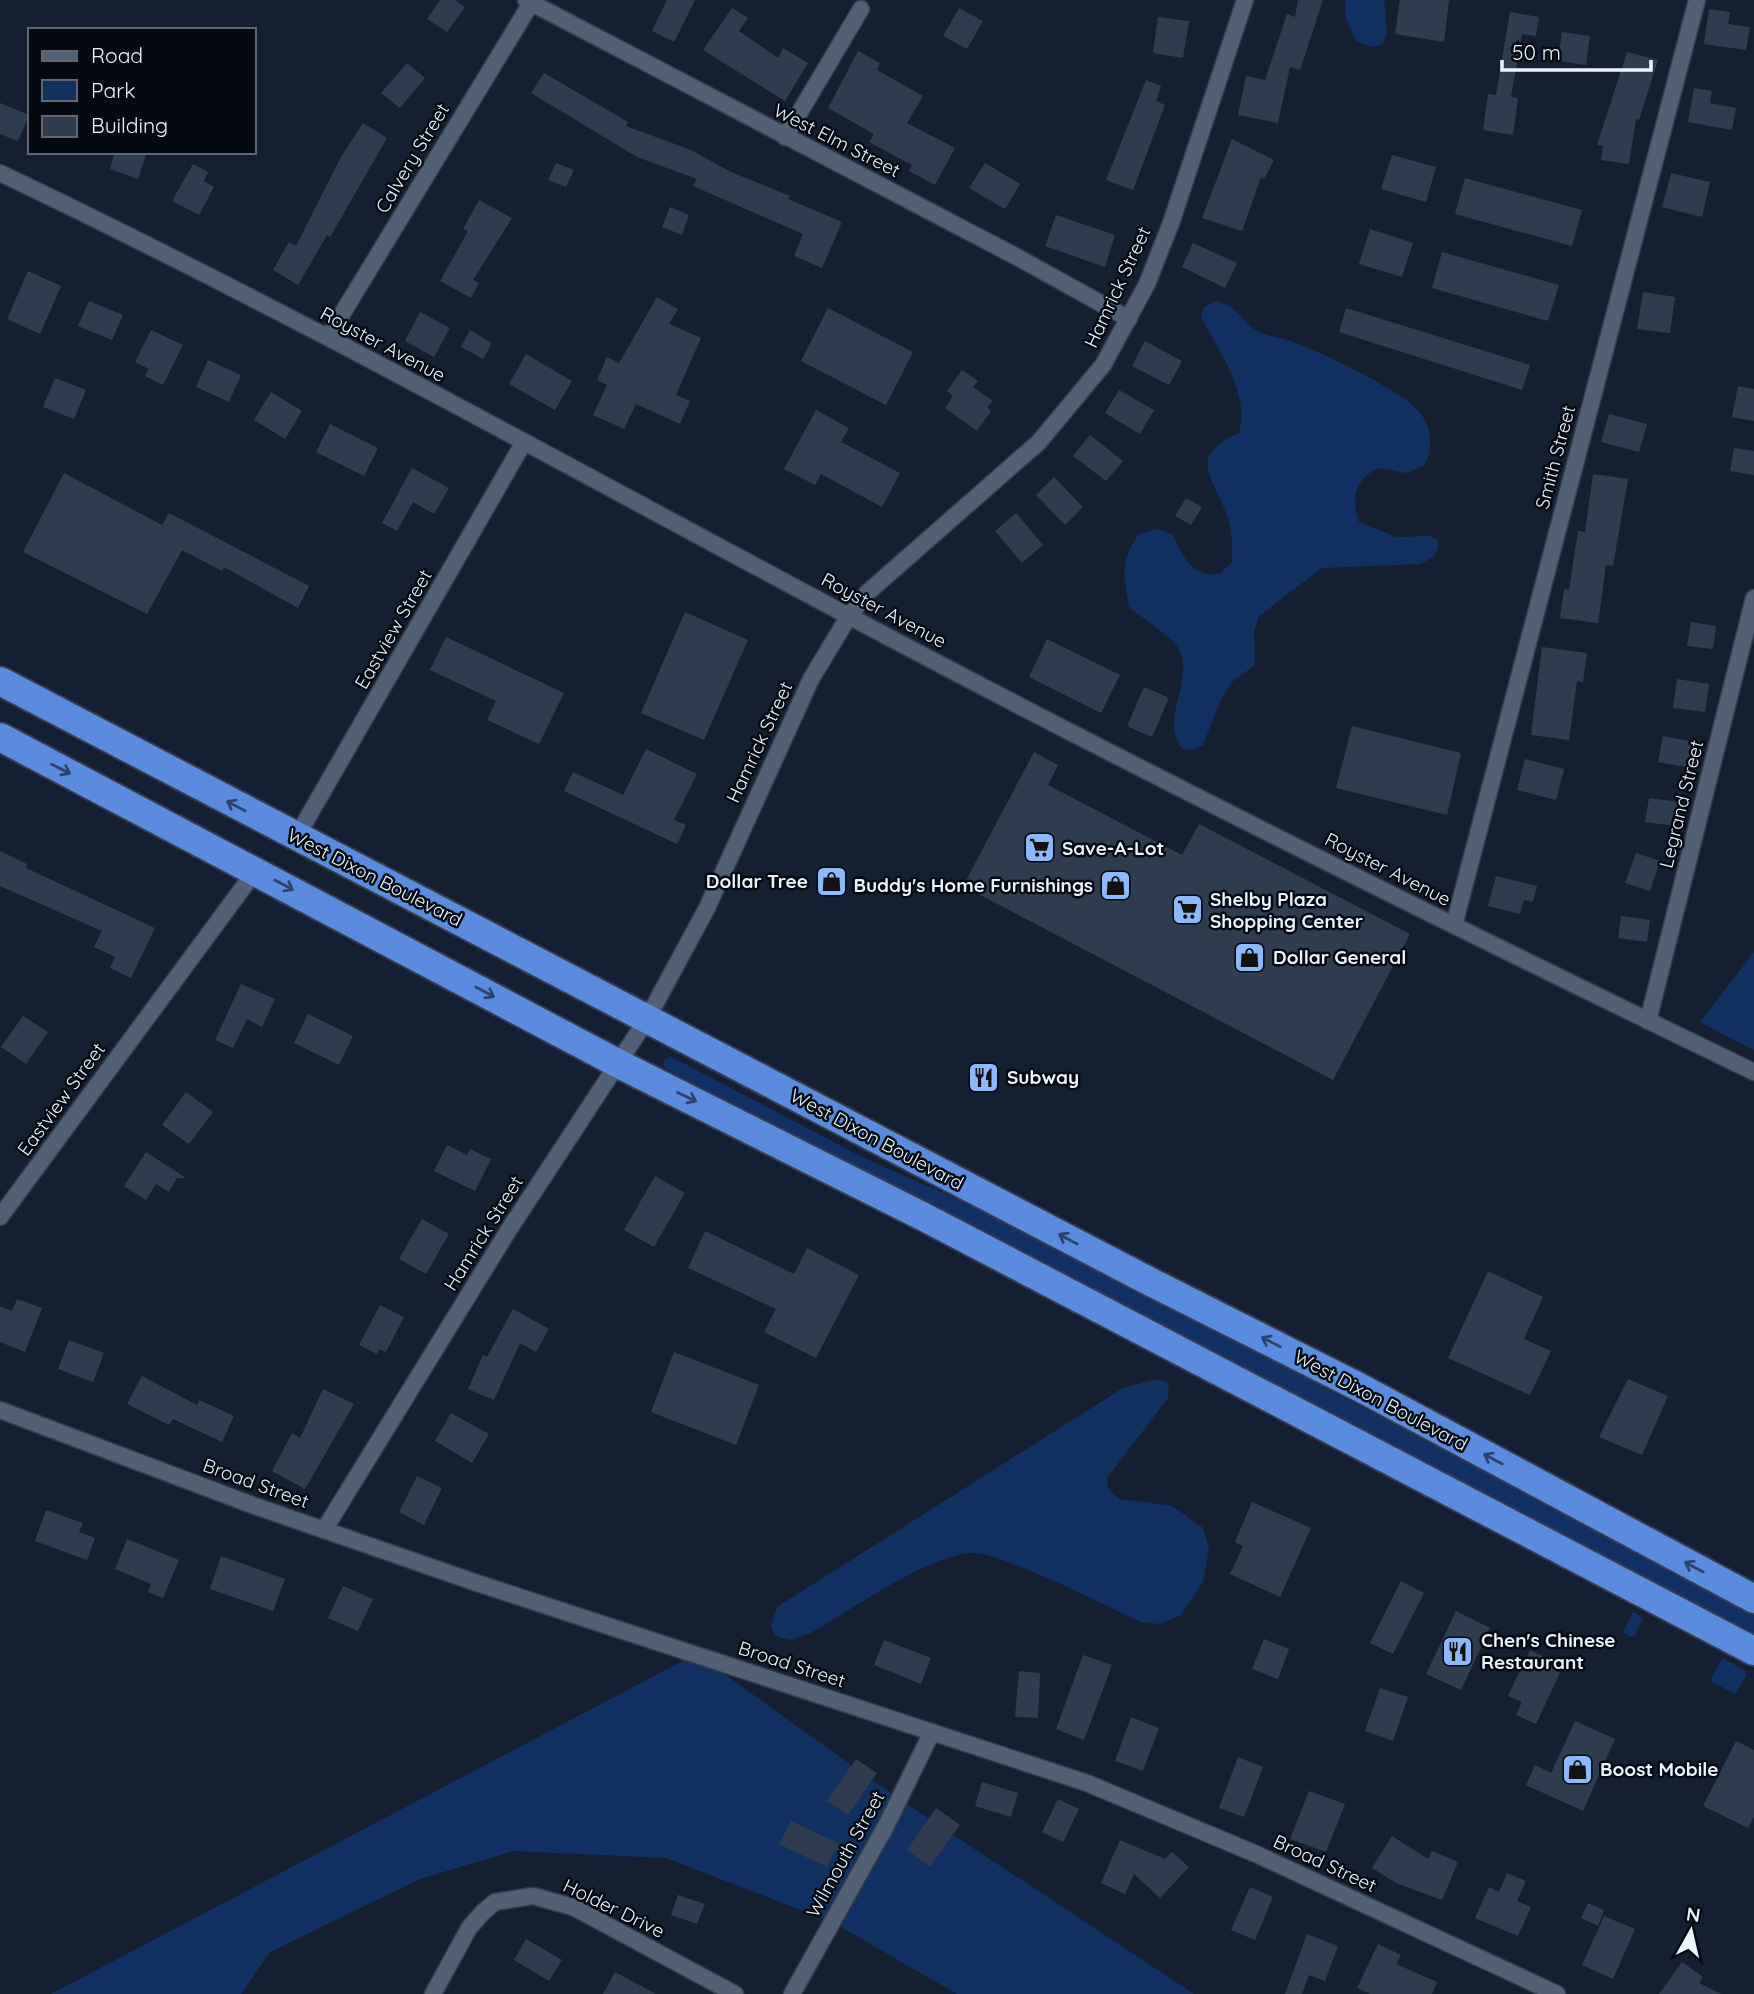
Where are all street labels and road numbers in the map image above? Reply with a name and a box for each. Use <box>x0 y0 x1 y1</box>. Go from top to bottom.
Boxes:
street label: West Elm Street <box>770 98 904 182</box>
street label: Calvery Street <box>370 99 454 217</box>
street label: Hamrick Street <box>1078 223 1156 351</box>
street label: Royster Avenue <box>316 301 450 387</box>
street label: Smith Street <box>1530 402 1580 512</box>
street label: Eastview Street <box>349 565 437 693</box>
street label: Royster Avenue <box>817 567 951 653</box>
street label: Hamrick Street <box>720 678 798 806</box>
street label: Legrand Street <box>1654 738 1708 870</box>
street label: West Dixon Boulevard <box>284 822 466 932</box>
street label: Royster Avenue <box>1321 827 1455 911</box>
street label: Eastview Street <box>12 1038 110 1160</box>
street label: West Dixon Boulevard <box>786 1083 968 1195</box>
street label: Hamrick Street <box>438 1171 528 1295</box>
street label: West Dixon Boulevard <box>1290 1344 1472 1456</box>
street label: Broad Street <box>200 1453 312 1513</box>
street label: Broad Street <box>736 1635 848 1693</box>
street label: Wilmouth Street <box>800 1787 890 1921</box>
street label: Broad Street <box>1270 1829 1380 1897</box>
street label: Holder Drive <box>559 1873 669 1943</box>

